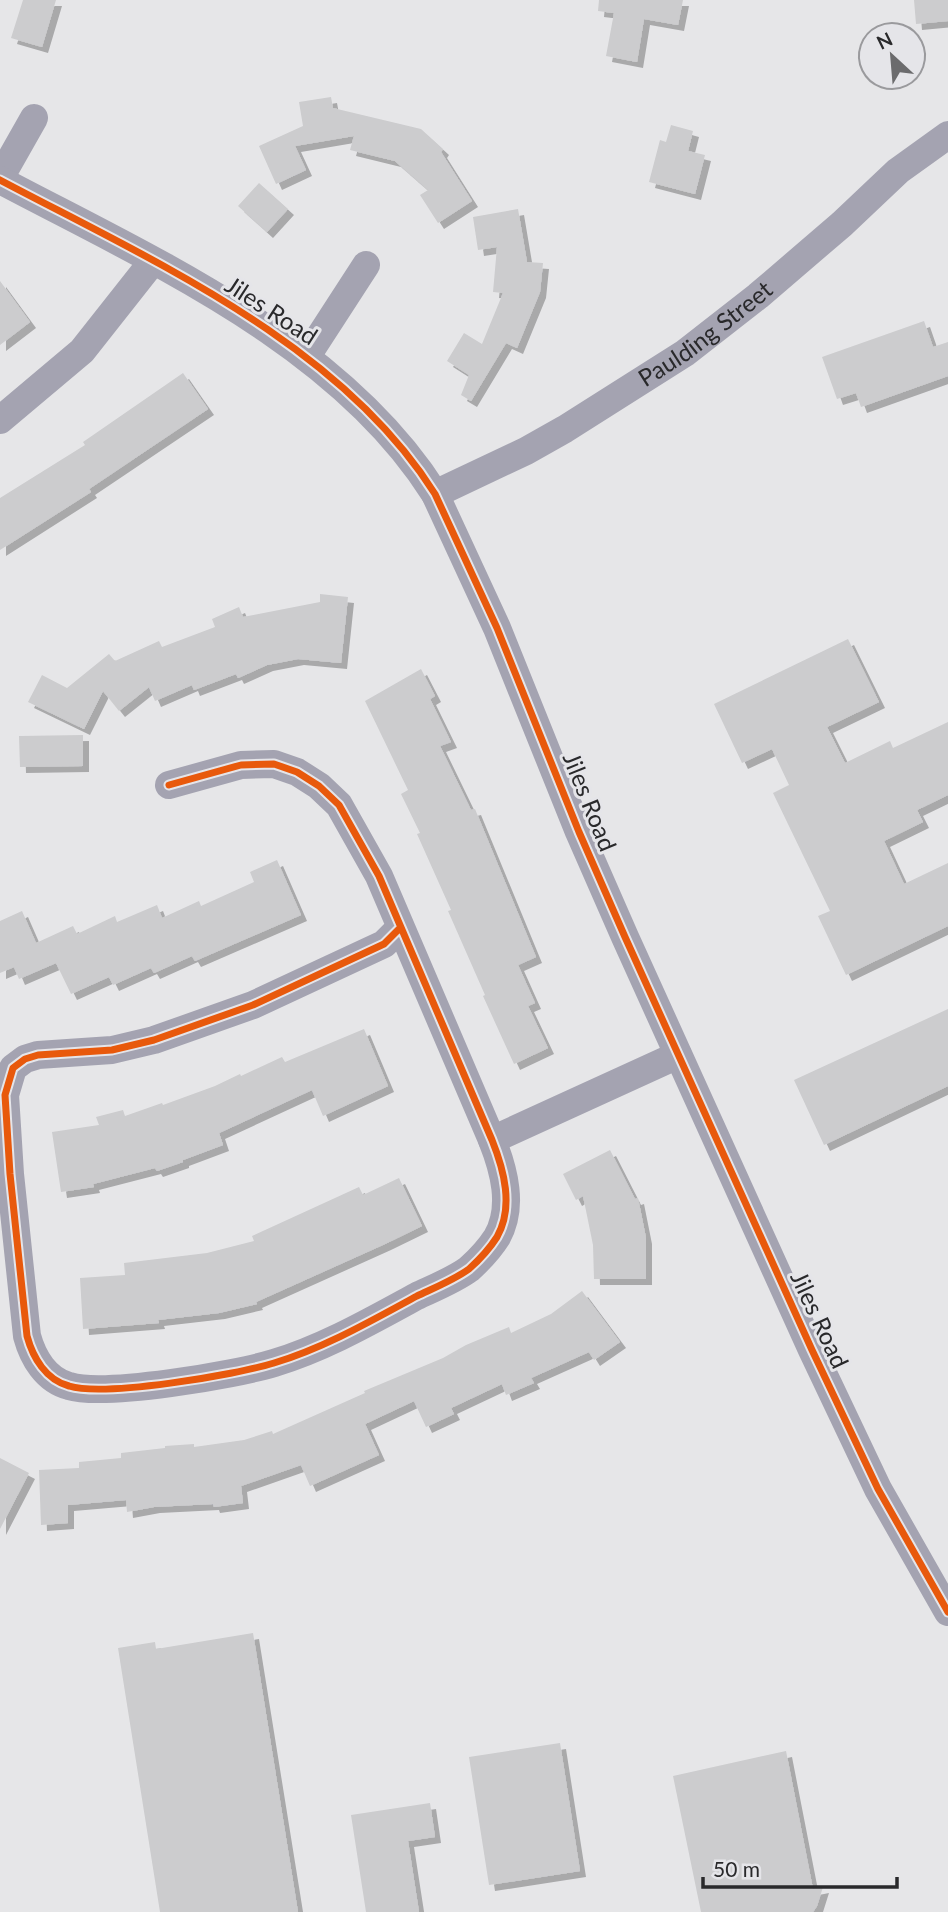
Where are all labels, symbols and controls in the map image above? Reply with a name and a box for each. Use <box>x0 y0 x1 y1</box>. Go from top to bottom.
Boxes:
north arrow <box>857 21 927 91</box>
text: N <box>873 27 896 54</box>
street label: Jiles Road <box>220 269 323 350</box>
street label: Paulding Street <box>632 274 778 392</box>
street label: Jiles Road <box>558 748 623 855</box>
street label: Jiles Road <box>785 1266 855 1373</box>
scale bar <box>703 1846 897 1890</box>
text: 50 m <box>713 1856 760 1881</box>

